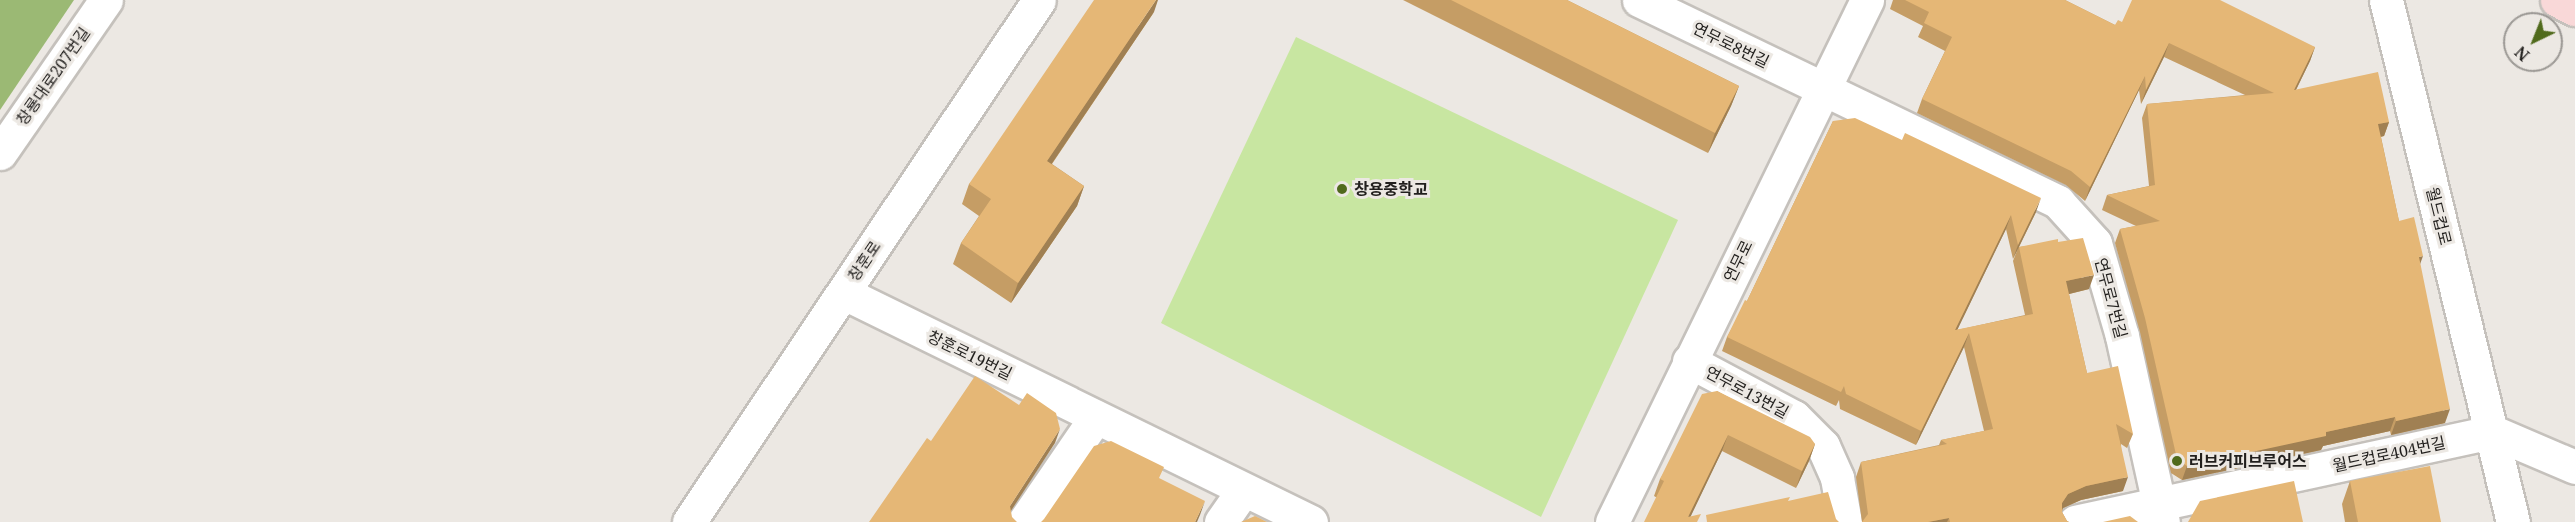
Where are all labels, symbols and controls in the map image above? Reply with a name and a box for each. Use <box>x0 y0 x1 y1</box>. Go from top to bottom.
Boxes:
north arrow <box>2503 12 2563 72</box>
street label: 연무로8번길 <box>1690 18 1772 72</box>
street label: 창룡대로207번길 <box>12 23 94 129</box>
text: N <box>2510 41 2534 66</box>
place label: 창용중학교 <box>1354 179 1428 199</box>
marker: 창용중학교 <box>1335 182 1349 196</box>
street label: 월드컵로 <box>2423 185 2455 247</box>
street label: 창훈로 <box>844 237 884 285</box>
street label: 연무로 <box>1720 237 1756 285</box>
street label: 연무로7번길 <box>2091 256 2131 340</box>
street label: 창훈로19번길 <box>925 326 1015 384</box>
street label: 연무로13번길 <box>1702 362 1792 422</box>
street label: 월드컵로404번길 <box>2331 433 2447 475</box>
place label: 러브커피브루어스 <box>2189 451 2307 471</box>
marker: 러브커피브루어스 <box>2170 454 2184 468</box>

